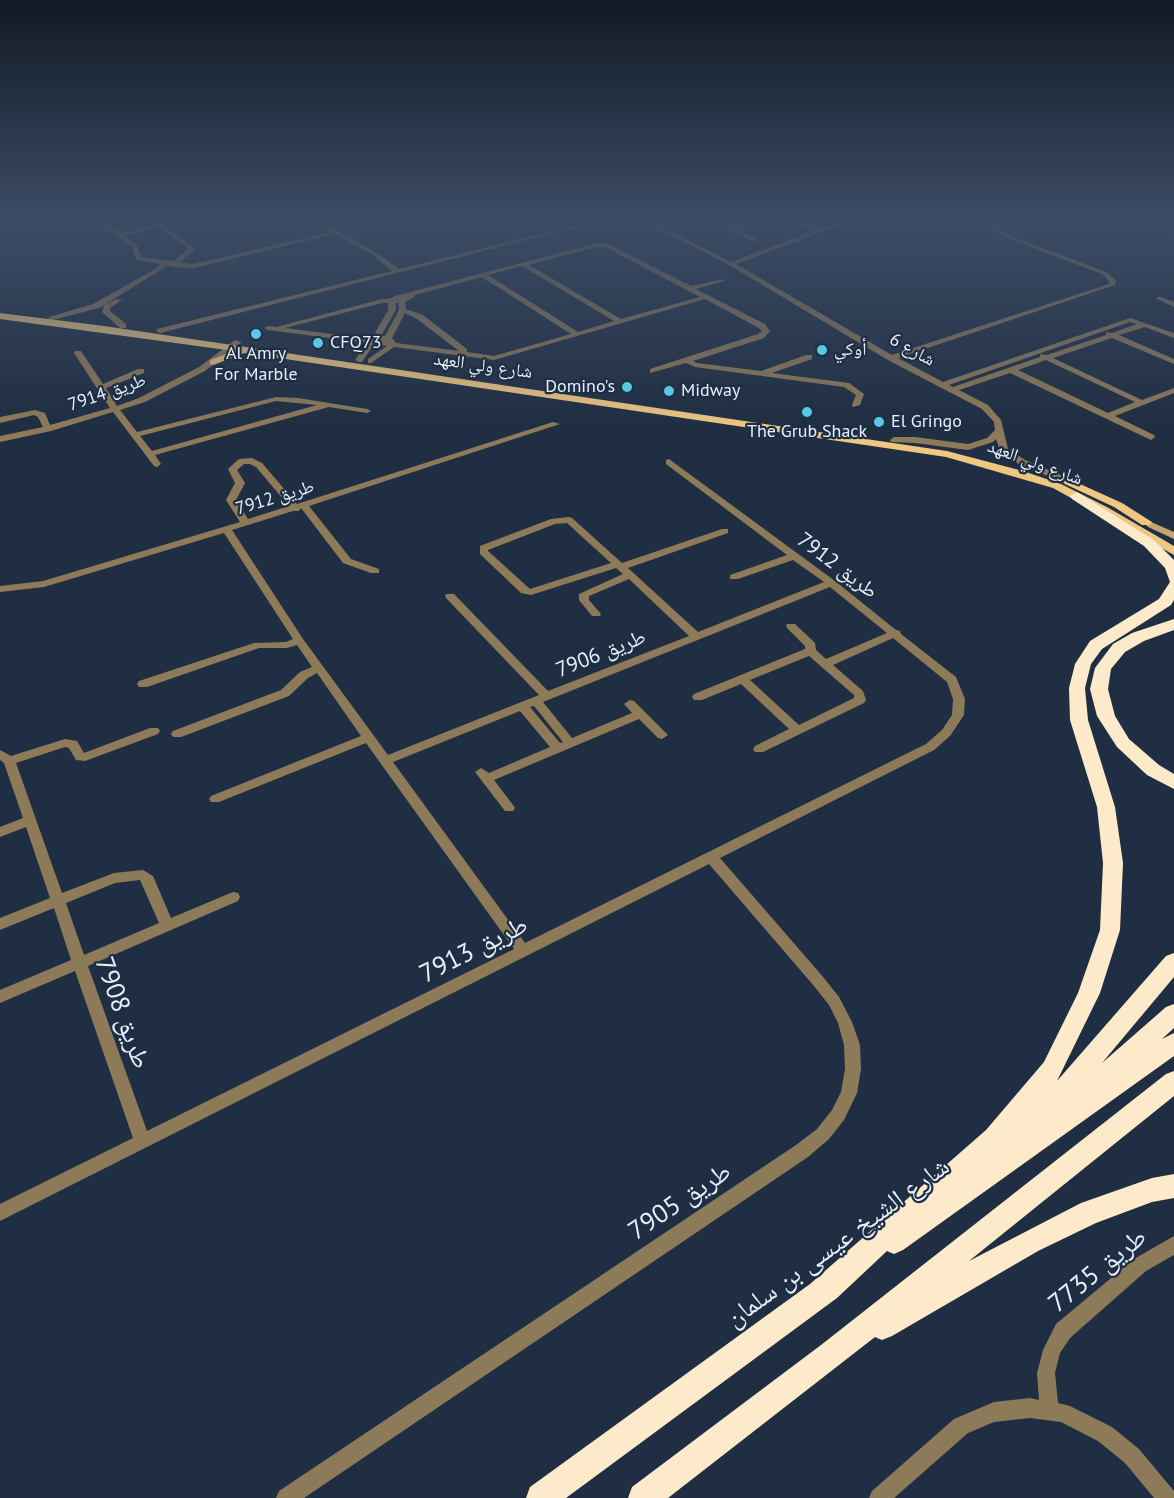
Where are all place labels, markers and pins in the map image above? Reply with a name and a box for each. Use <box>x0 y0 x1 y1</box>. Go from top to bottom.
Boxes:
marker: Al Amry For Marble <box>249 327 263 341</box>
place label: CFQ73 <box>330 332 382 354</box>
marker: CFQ73 <box>311 336 325 350</box>
place label: أوكي <box>834 339 867 361</box>
place label: Al Amry For Marble <box>214 343 298 386</box>
marker: أوكي <box>815 343 829 357</box>
place label: Domino's <box>545 376 615 398</box>
marker: Domino's <box>620 380 634 394</box>
place label: Midway <box>681 380 740 402</box>
marker: Midway <box>662 384 676 398</box>
marker: The Grub Shack <box>800 405 814 419</box>
place label: El Gringo <box>891 411 962 433</box>
marker: El Gringo <box>872 415 886 429</box>
place label: The Grub Shack <box>747 421 867 443</box>

